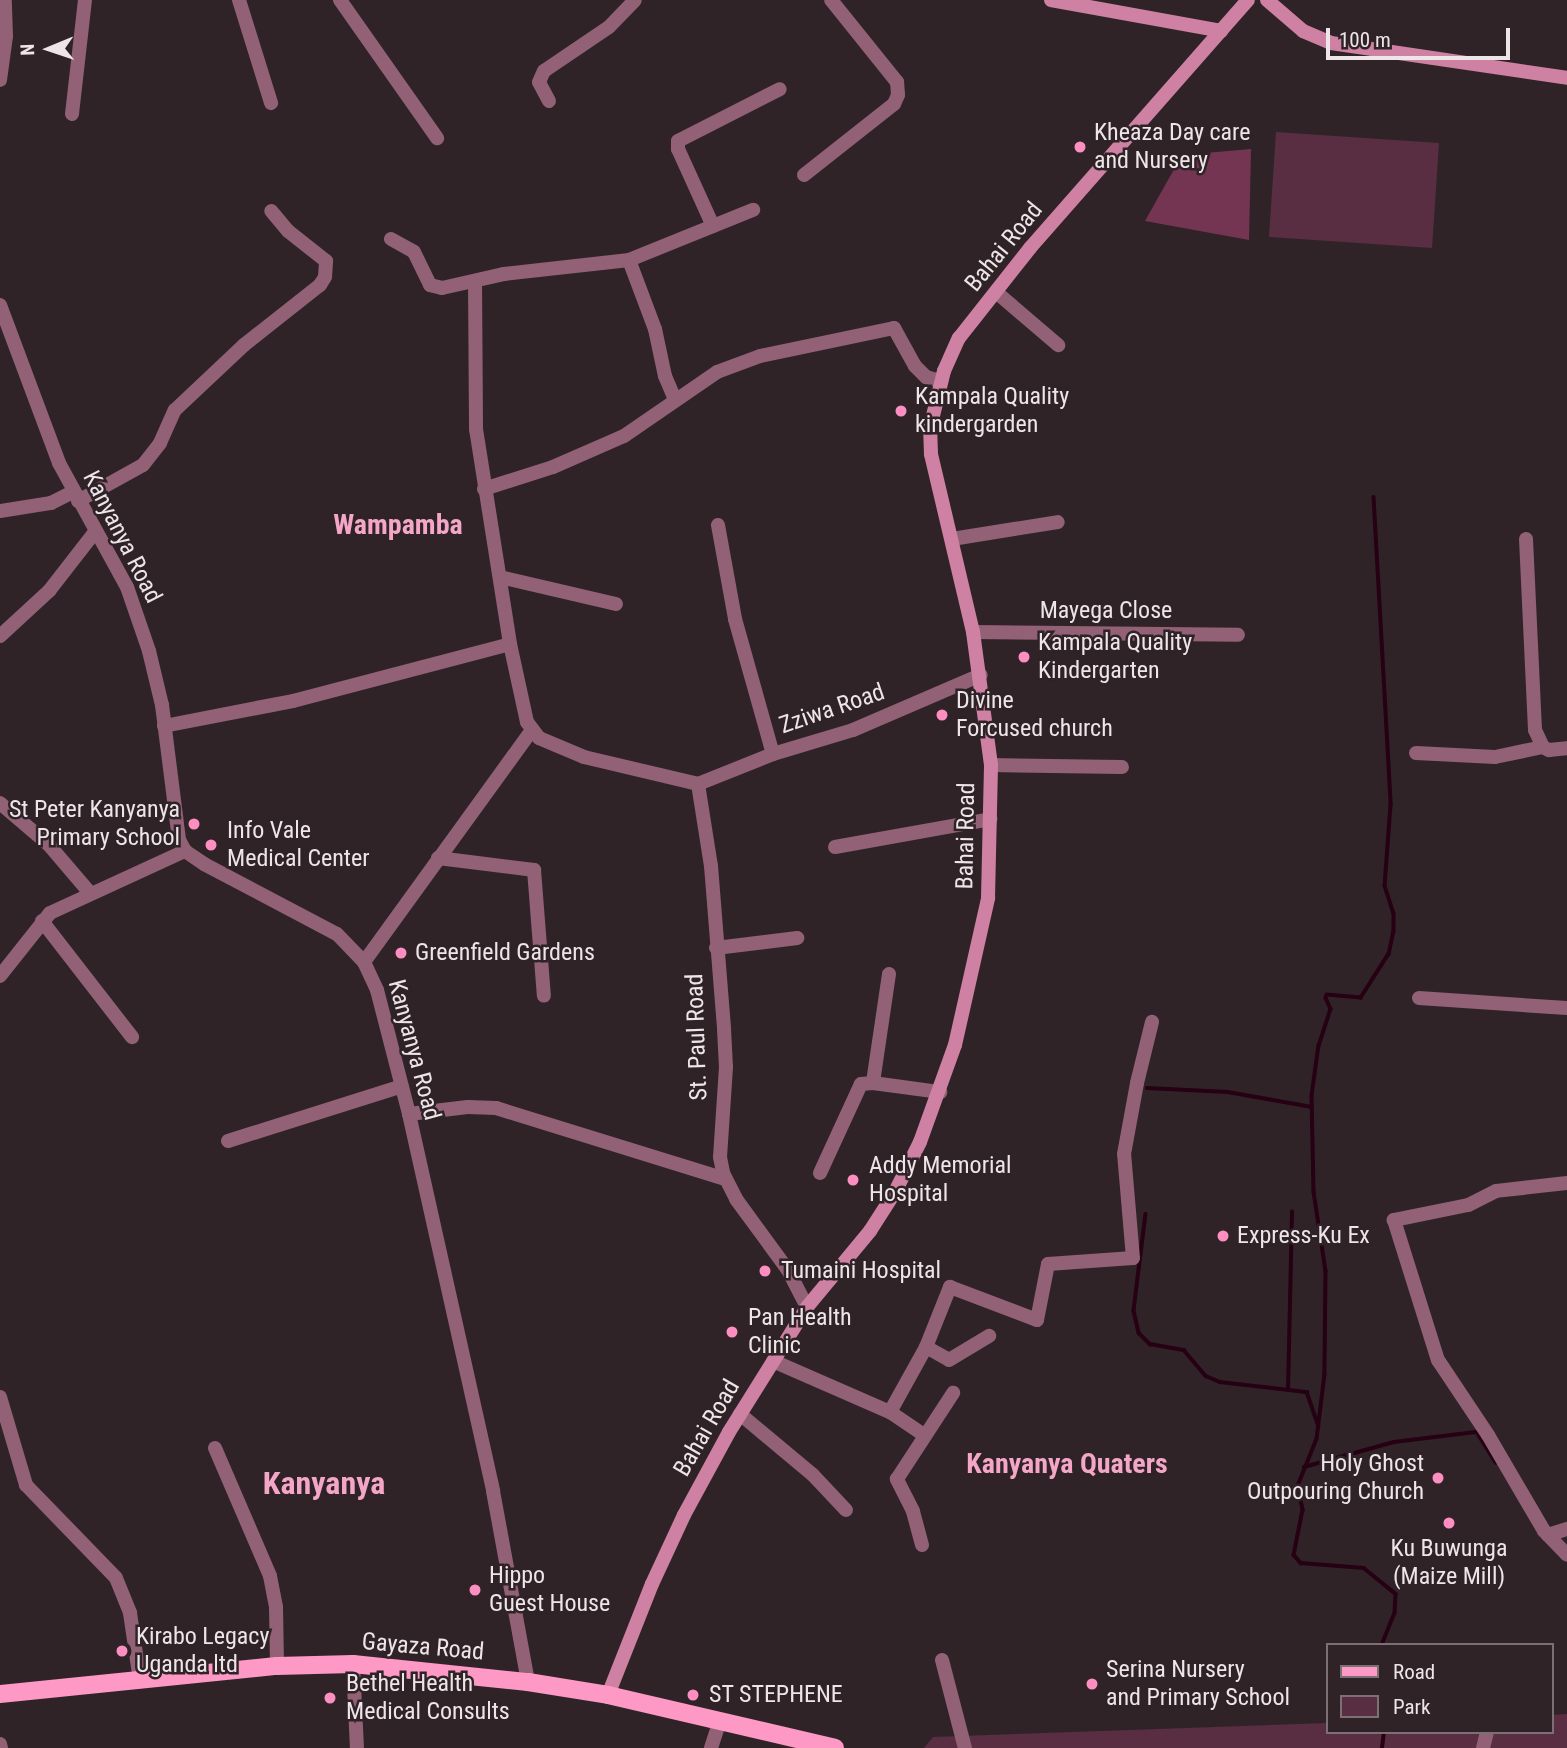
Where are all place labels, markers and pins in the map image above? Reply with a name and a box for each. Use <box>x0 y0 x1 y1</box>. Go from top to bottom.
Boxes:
place label: Kheaza Day care and Nursery <box>1094 119 1250 175</box>
marker: Kheaza Day care and Nursery <box>1072 139 1088 155</box>
place label: Kampala Quality kindergarden <box>915 383 1069 439</box>
marker: Kampala Quality kindergarden <box>893 403 909 419</box>
place label: Kampala Quality Kindergarten <box>1038 629 1192 685</box>
marker: Kampala Quality Kindergarten <box>1016 649 1032 665</box>
place label: Divine Forcused church <box>956 687 1113 743</box>
marker: Divine Forcused church <box>934 707 950 723</box>
place label: St Peter Kanyanya Primary School <box>9 796 180 852</box>
marker: St Peter Kanyanya Primary School <box>186 816 202 832</box>
place label: Info Vale Medical Center <box>227 817 370 873</box>
marker: Info Vale Medical Center <box>201 835 221 855</box>
place label: Greenfield Gardens <box>415 939 595 967</box>
marker: Greenfield Gardens <box>393 945 409 961</box>
place label: Addy Memorial Hospital <box>869 1152 1011 1208</box>
marker: Addy Memorial Hospital <box>843 1170 863 1190</box>
place label: Express-Ku Ex <box>1237 1222 1370 1250</box>
marker: Express-Ku Ex <box>1215 1228 1231 1244</box>
place label: Tumaini Hospital <box>781 1257 941 1285</box>
marker: Tumaini Hospital <box>755 1261 775 1281</box>
place label: Pan Health Clinic <box>748 1304 852 1360</box>
marker: Pan Health Clinic <box>722 1322 742 1342</box>
place label: Holy Ghost Outpouring Church <box>1247 1450 1424 1506</box>
marker: Holy Ghost Outpouring Church <box>1430 1470 1446 1486</box>
marker: Ku Buwunga (Maize Mill) <box>1441 1515 1457 1531</box>
place label: Ku Buwunga (Maize Mill) <box>1391 1535 1507 1591</box>
place label: Hippo Guest House <box>489 1562 610 1618</box>
marker: Hippo Guest House <box>467 1582 483 1598</box>
place label: Kirabo Legacy Uganda ltd <box>136 1623 269 1679</box>
marker: Kirabo Legacy Uganda ltd <box>114 1643 130 1659</box>
place label: Serina Nursery and Primary School <box>1106 1656 1290 1712</box>
place label: Bethel Health Medical Consults <box>346 1670 510 1726</box>
marker: Serina Nursery and Primary School <box>1084 1676 1100 1692</box>
place label: ST STEPHENE <box>709 1681 843 1709</box>
marker: ST STEPHENE <box>683 1685 703 1705</box>
marker: Bethel Health Medical Consults <box>320 1688 340 1708</box>

